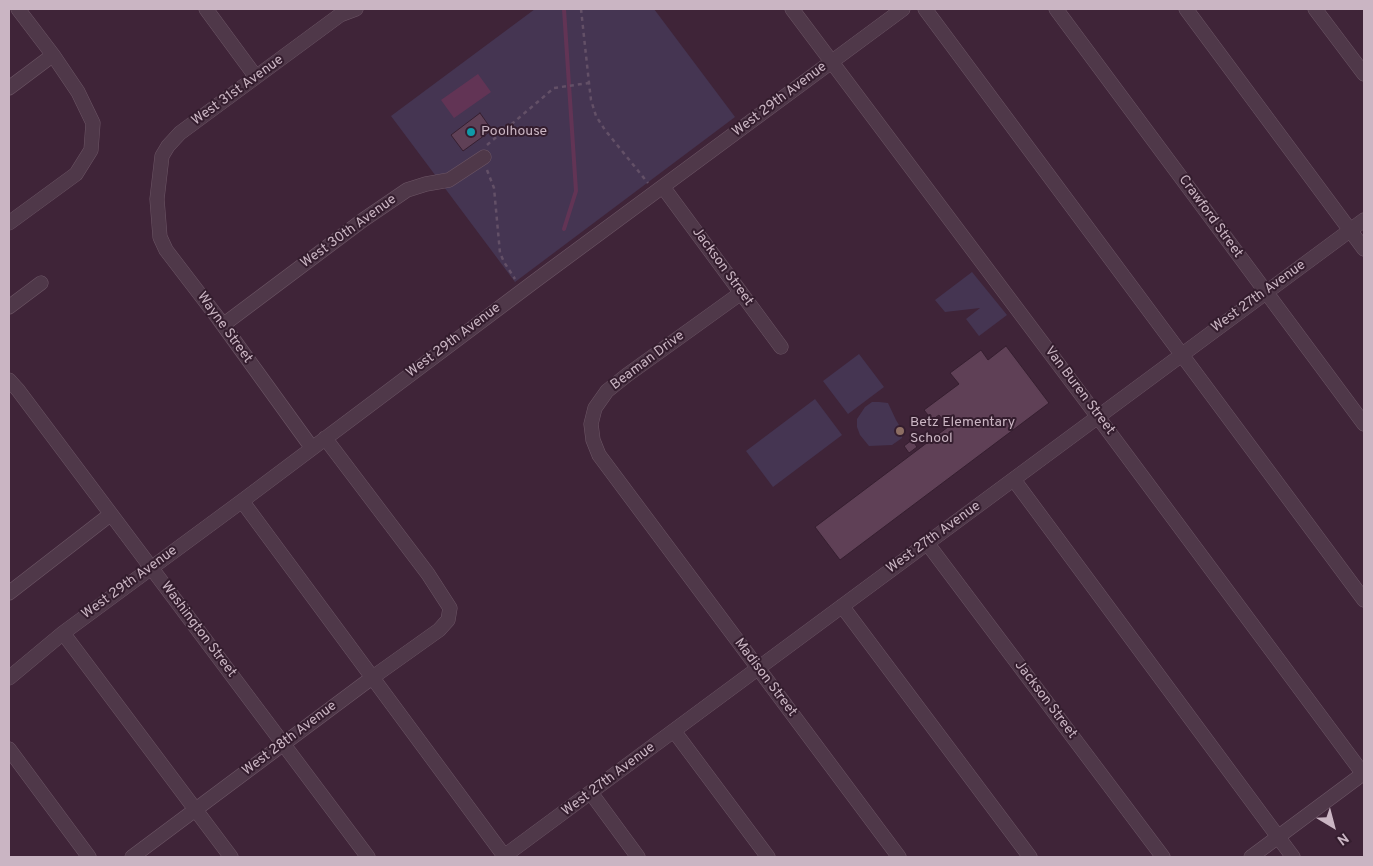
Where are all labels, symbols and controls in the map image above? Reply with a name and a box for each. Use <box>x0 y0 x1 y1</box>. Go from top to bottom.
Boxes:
street label: West 31st Avenue <box>189 52 287 130</box>
street label: West 29th Avenue <box>730 59 830 141</box>
place label: Poolhouse <box>481 124 547 140</box>
marker: Poolhouse <box>465 126 477 138</box>
street label: Crawford Street <box>1174 172 1246 262</box>
street label: West 30th Avenue <box>298 192 400 272</box>
street label: Jackson Street <box>688 224 756 310</box>
street label: West 27th Avenue <box>1209 257 1309 337</box>
street label: Wayne Street <box>193 289 255 367</box>
street label: West 29th Avenue <box>404 300 504 382</box>
street label: Beaman Drive <box>608 328 688 394</box>
street label: Van Buren Street <box>1040 343 1118 439</box>
place label: Betz Elementary School <box>910 415 1015 448</box>
marker: Betz Elementary School <box>894 425 906 437</box>
street label: West 27th Avenue <box>884 498 984 578</box>
street label: West 29th Avenue <box>79 543 181 623</box>
street label: Washington Street <box>157 579 239 681</box>
street label: Madison Street <box>730 636 800 720</box>
street label: Jackson Street <box>1010 658 1080 742</box>
street label: West 28th Avenue <box>240 698 340 780</box>
street label: West 27th Avenue <box>559 740 659 820</box>
north arrow <box>1308 801 1358 851</box>
text: N <box>1333 829 1351 848</box>

